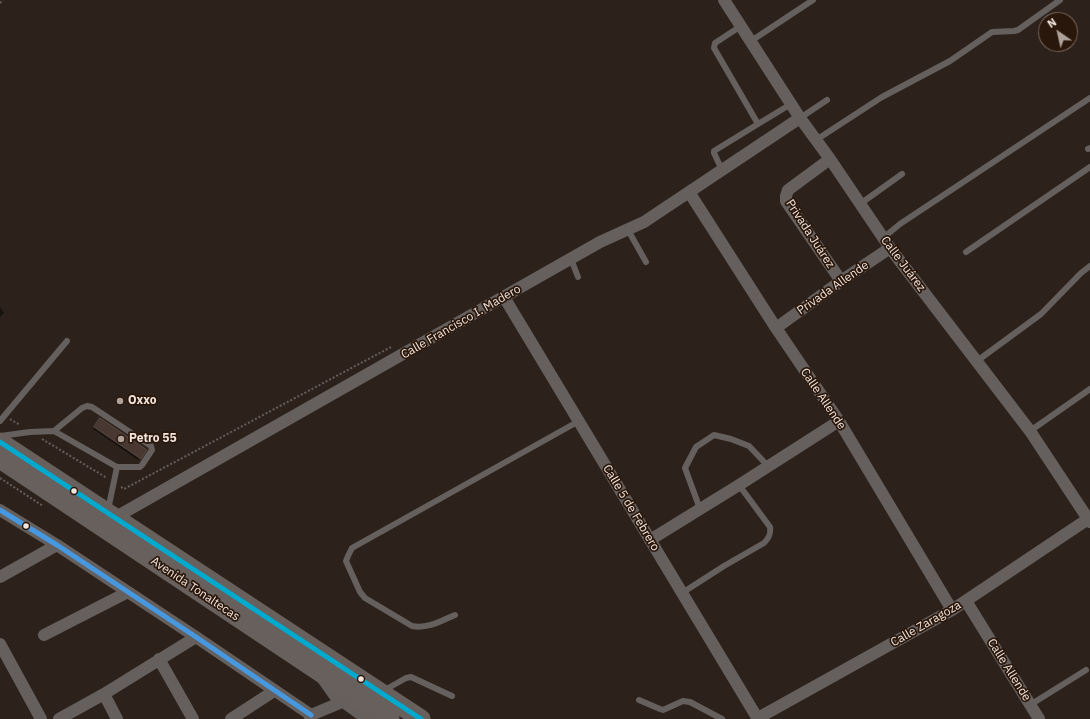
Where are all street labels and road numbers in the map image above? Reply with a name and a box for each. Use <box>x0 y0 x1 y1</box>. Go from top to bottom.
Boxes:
street label: Privada Juárez <box>783 197 837 271</box>
street label: Calle Juárez <box>878 233 928 295</box>
street label: Privada Allende <box>794 258 872 318</box>
street label: Calle Francisco I. Madero <box>399 282 523 362</box>
street label: Calle Allende <box>797 366 849 432</box>
street label: Calle 5 de Febrero <box>600 462 662 554</box>
street label: Avenida Tonaltecas <box>148 554 242 624</box>
street label: Calle Zaragoza <box>888 598 964 650</box>
street label: Calle Allende <box>984 636 1034 704</box>

